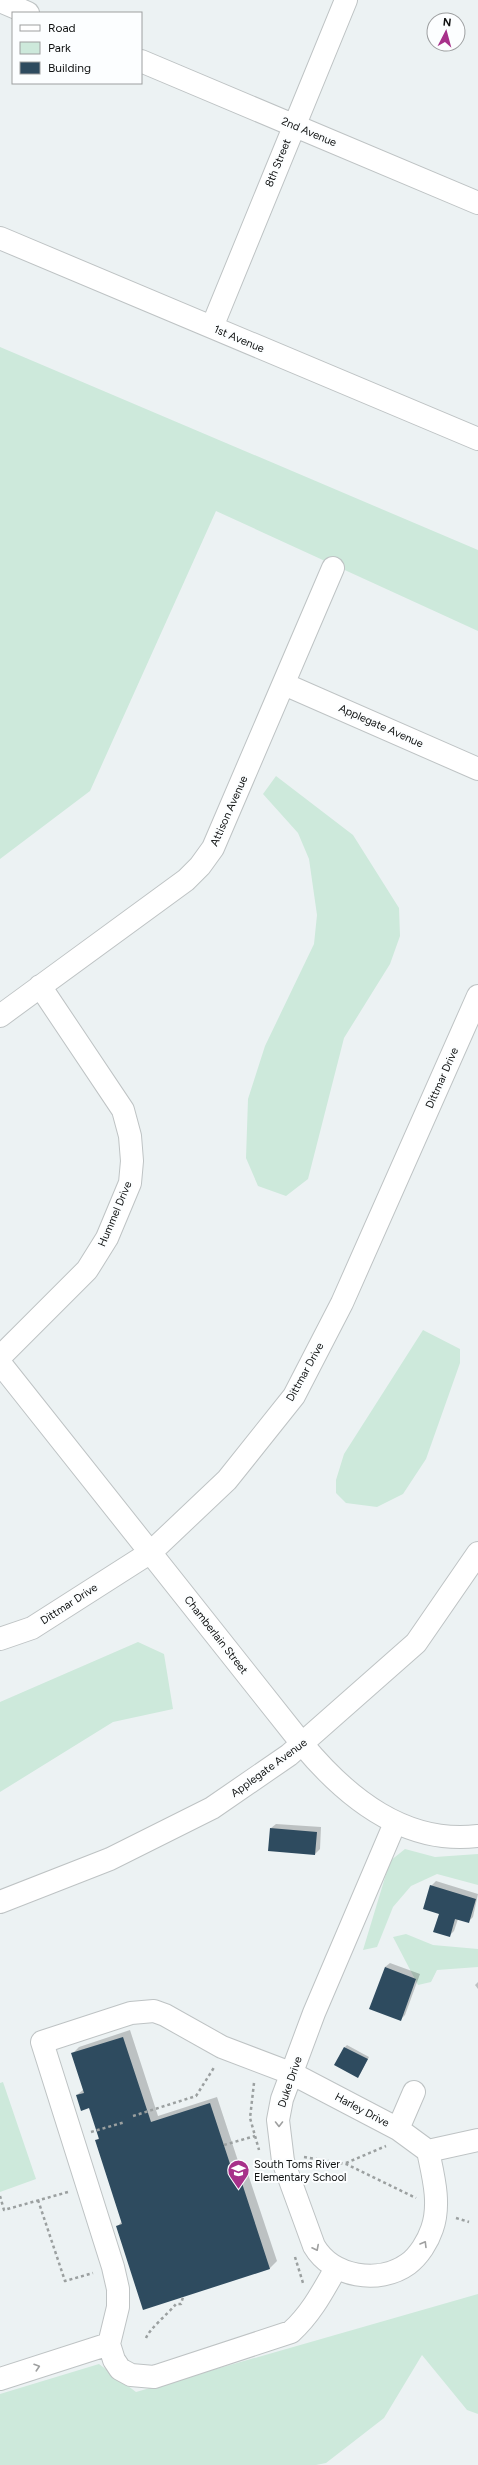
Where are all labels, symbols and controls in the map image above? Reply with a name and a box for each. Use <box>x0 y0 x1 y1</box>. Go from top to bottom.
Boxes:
legend <box>12 12 142 84</box>
north arrow <box>426 12 466 52</box>
text: N <box>442 16 452 29</box>
text: Road <box>48 21 76 35</box>
text: Park <box>48 41 71 55</box>
text: Building <box>48 61 91 75</box>
street label: 2nd Avenue <box>279 115 339 149</box>
street label: 8th Street <box>262 137 294 189</box>
street label: 1st Avenue <box>212 323 266 355</box>
street label: Applegate Avenue <box>337 702 425 750</box>
street label: Attison Avenue <box>208 774 250 848</box>
street label: Dittmar Drive <box>423 1046 461 1110</box>
street label: Hummel Drive <box>95 1179 135 1249</box>
street label: Dittmar Drive <box>283 1340 327 1404</box>
street label: Dittmar Drive <box>38 1581 100 1627</box>
street label: Chamberlain Street <box>181 1593 251 1677</box>
street label: Applegate Avenue <box>228 1736 310 1800</box>
street label: Duke Drive <box>275 2055 305 2109</box>
street label: Harley Drive <box>333 2090 391 2130</box>
one-way arrow <box>275 2121 283 2127</box>
school or university icon: South Toms River Elementary School <box>226 2157 252 2190</box>
place label: South Toms River Elementary School <box>254 2158 346 2184</box>
one-way arrow <box>419 2241 427 2248</box>
one-way arrow <box>311 2243 319 2251</box>
one-way arrow <box>33 2363 40 2372</box>

